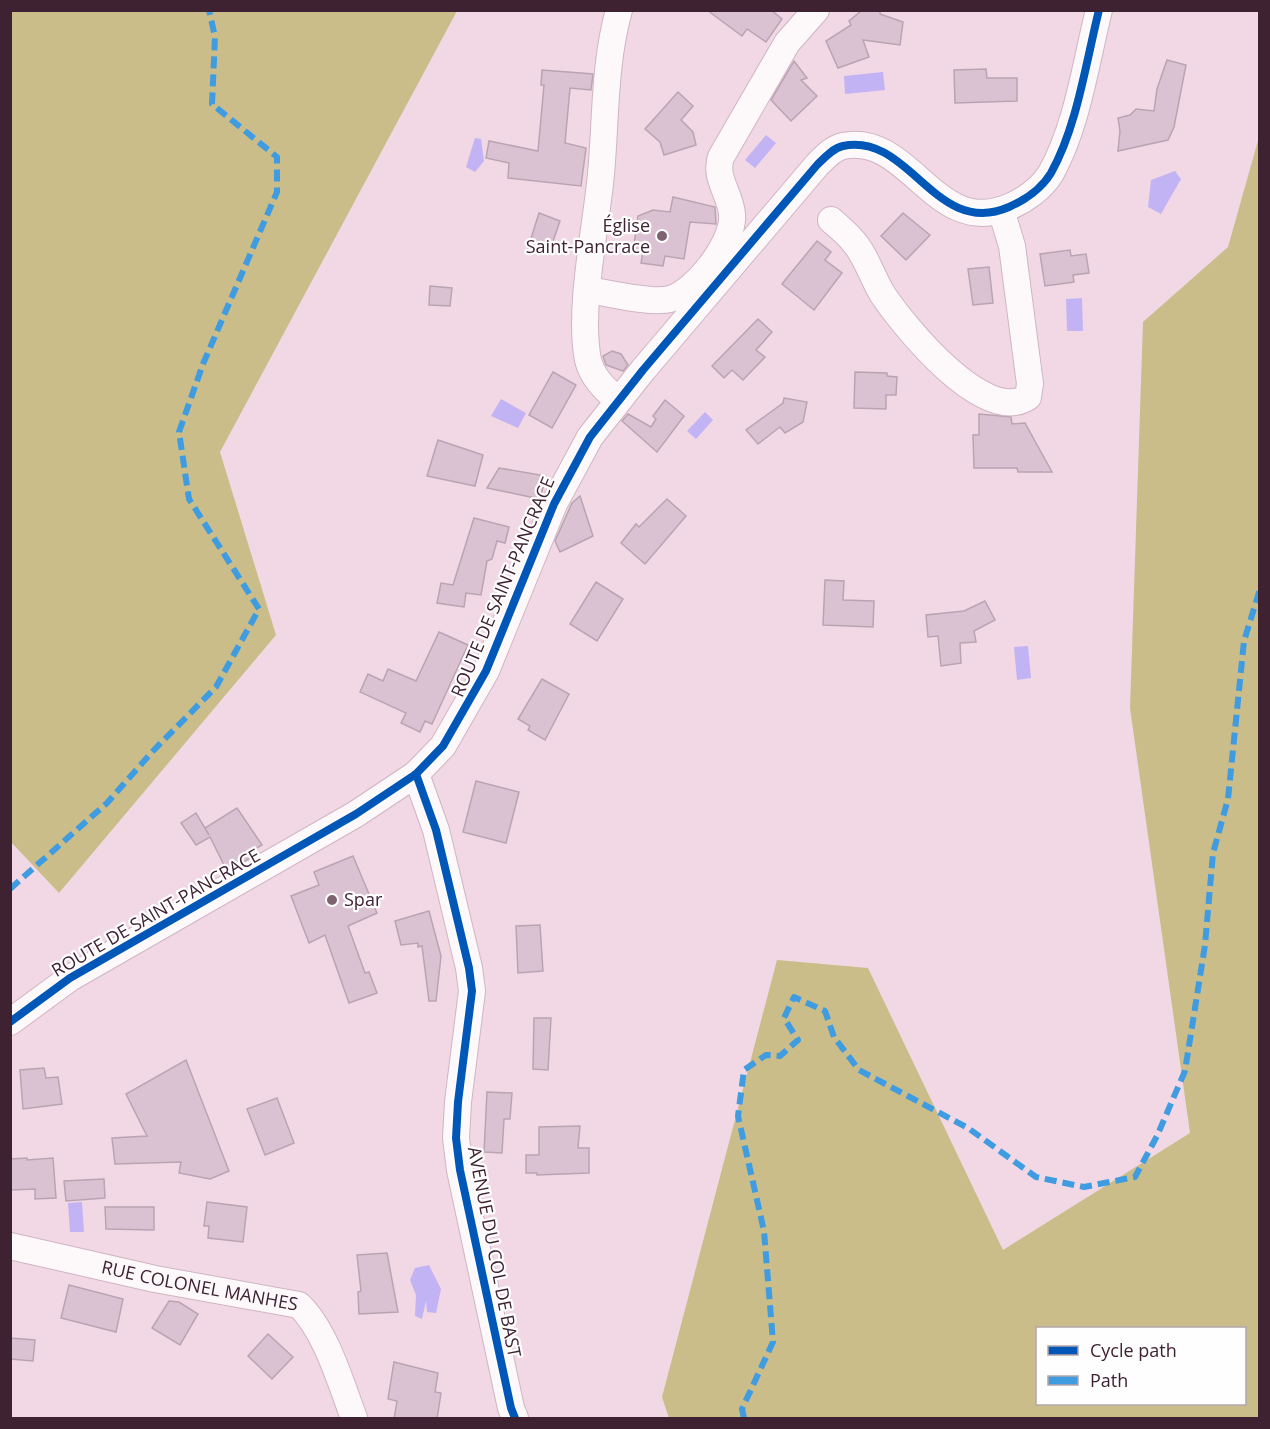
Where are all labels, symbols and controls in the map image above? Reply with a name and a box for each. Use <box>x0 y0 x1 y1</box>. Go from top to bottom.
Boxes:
place label: Église Saint-Pancrace <box>526 213 650 258</box>
marker: Église Saint-Pancrace <box>655 229 669 243</box>
street label: ROUTE DE SAINT-PANCRACE <box>445 473 559 700</box>
street label: ROUTE DE SAINT-PANCRACE <box>47 842 264 982</box>
place label: Spar <box>344 887 383 911</box>
marker: Spar <box>325 893 339 907</box>
street label: AVENUE DU COL DE BAST <box>463 1144 527 1359</box>
street label: RUE COLONEL MANHES <box>99 1254 300 1316</box>
legend <box>1036 1327 1246 1405</box>
text: Cycle path <box>1090 1338 1177 1362</box>
text: Path <box>1090 1368 1128 1392</box>

